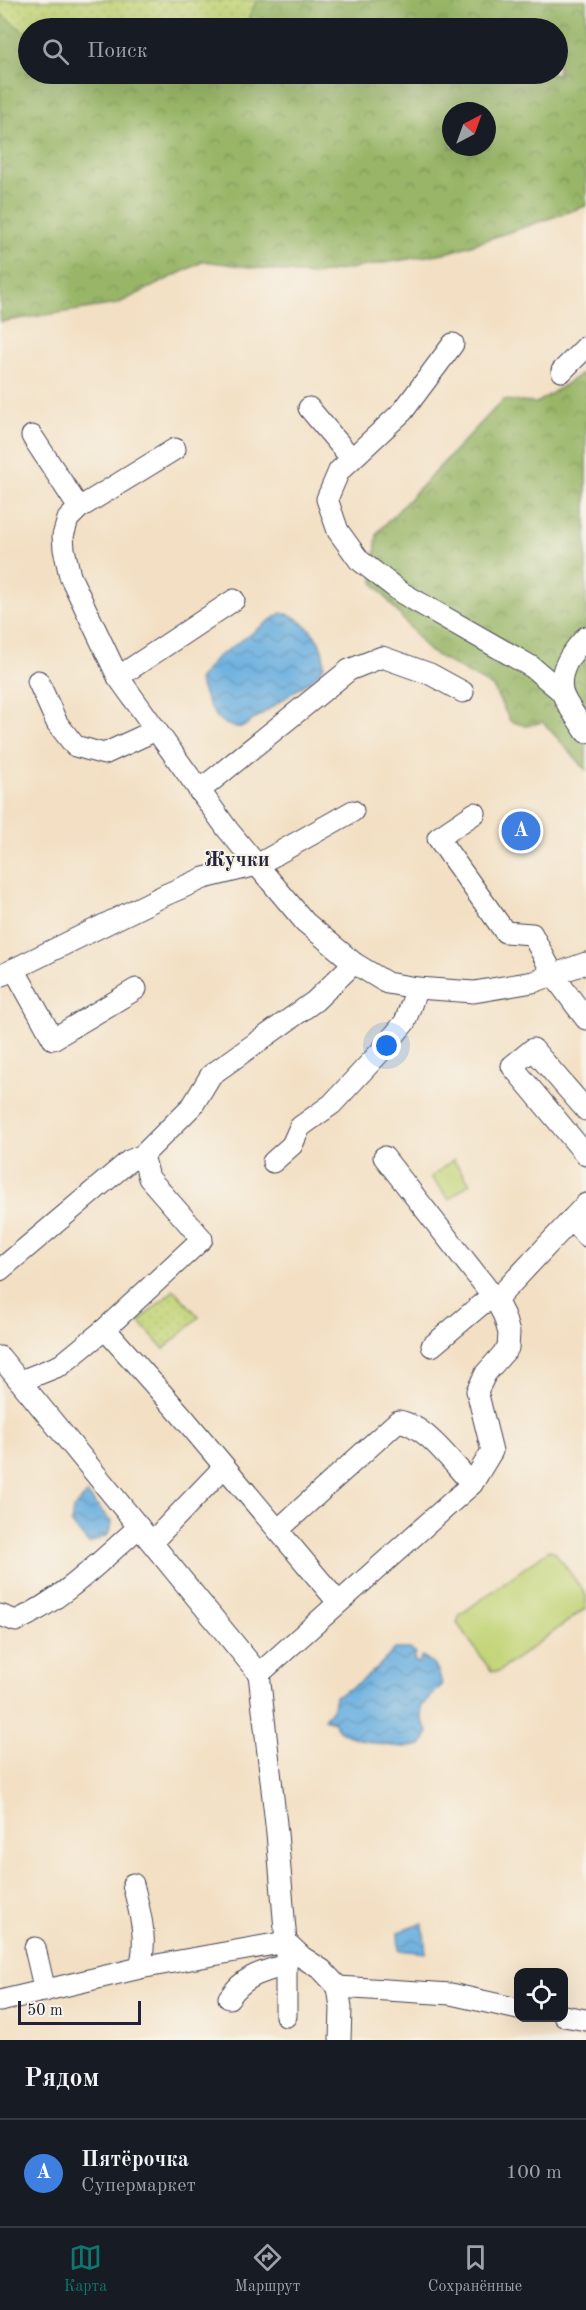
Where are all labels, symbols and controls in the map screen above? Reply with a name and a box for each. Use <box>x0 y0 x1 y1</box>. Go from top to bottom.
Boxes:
search box <box>18 18 568 84</box>
icon: search <box>39 35 72 68</box>
text: Поиск <box>87 40 148 62</box>
north arrow <box>442 102 496 156</box>
pin: A <box>502 808 540 854</box>
district label: Жучки <box>204 850 270 871</box>
your location <box>372 1031 401 1060</box>
map controls <box>514 1968 568 2022</box>
button: locate <box>514 1968 568 2022</box>
scale bar <box>18 1998 141 2026</box>
text: 50 m <box>27 2003 63 2019</box>
text: Рядом <box>24 2066 99 2092</box>
text: Пятёрочка <box>81 2149 189 2171</box>
text: A <box>36 2163 51 2183</box>
text: 100 m <box>506 2163 562 2183</box>
text: Супермаркет <box>81 2176 196 2196</box>
tab: Карта <box>64 2241 107 2297</box>
tab: Маршрут <box>235 2241 300 2297</box>
tab: Сохранённые <box>428 2241 522 2297</box>

